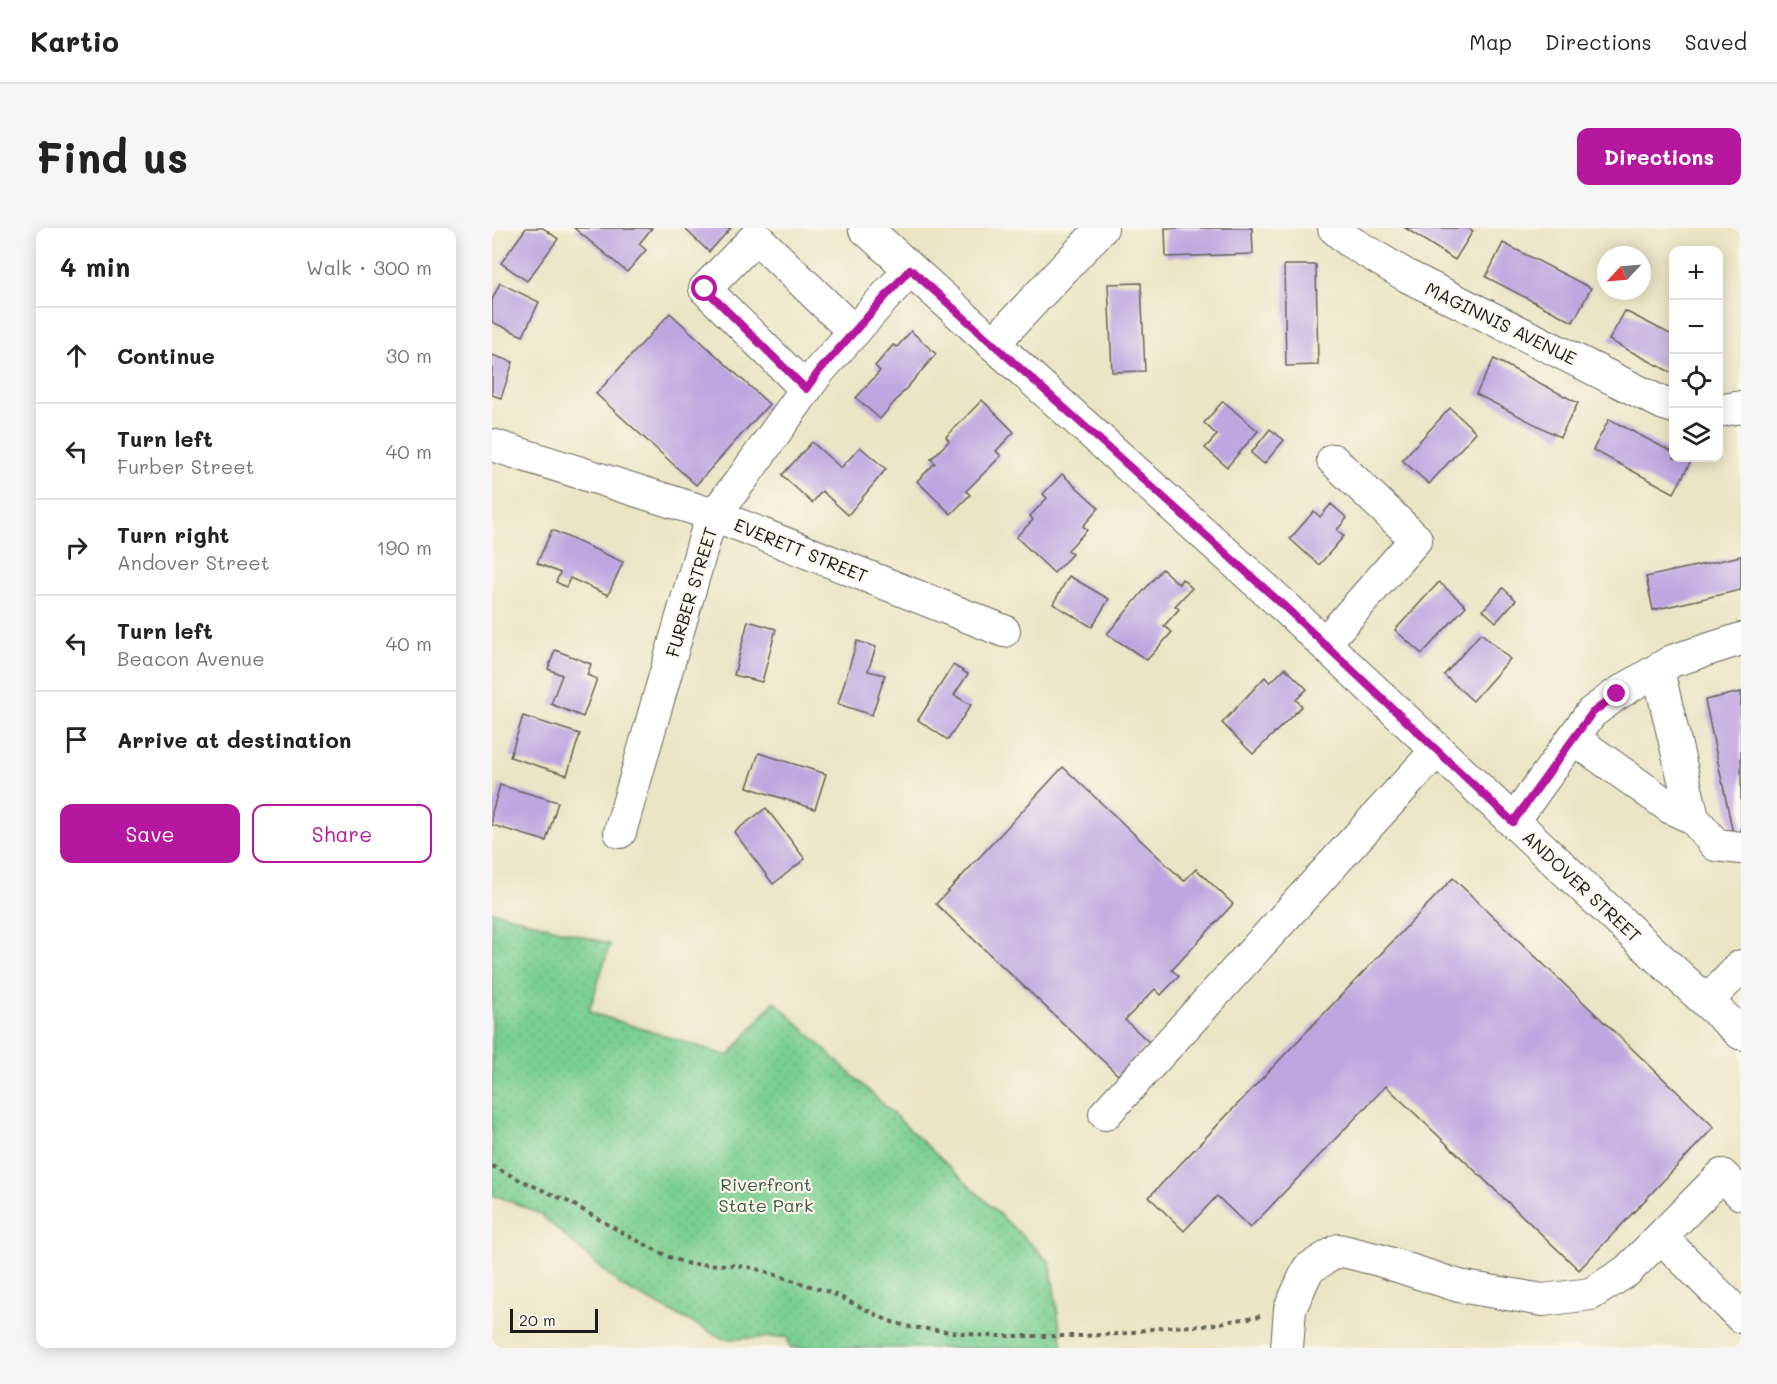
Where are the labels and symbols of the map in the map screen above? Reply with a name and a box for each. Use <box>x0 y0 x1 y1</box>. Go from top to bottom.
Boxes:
north arrow <box>1597 246 1651 300</box>
route start <box>691 275 717 301</box>
street label: MAGINNIS AVENUE <box>1421 276 1581 370</box>
street label: EVERETT STREET <box>731 512 871 588</box>
street label: FURBER STREET <box>660 524 722 660</box>
route end <box>1603 680 1629 706</box>
street label: ANDOVER STREET <box>1518 825 1646 947</box>
park label: Riverfront State Park <box>719 1172 813 1217</box>
scale bar <box>510 1306 598 1334</box>

